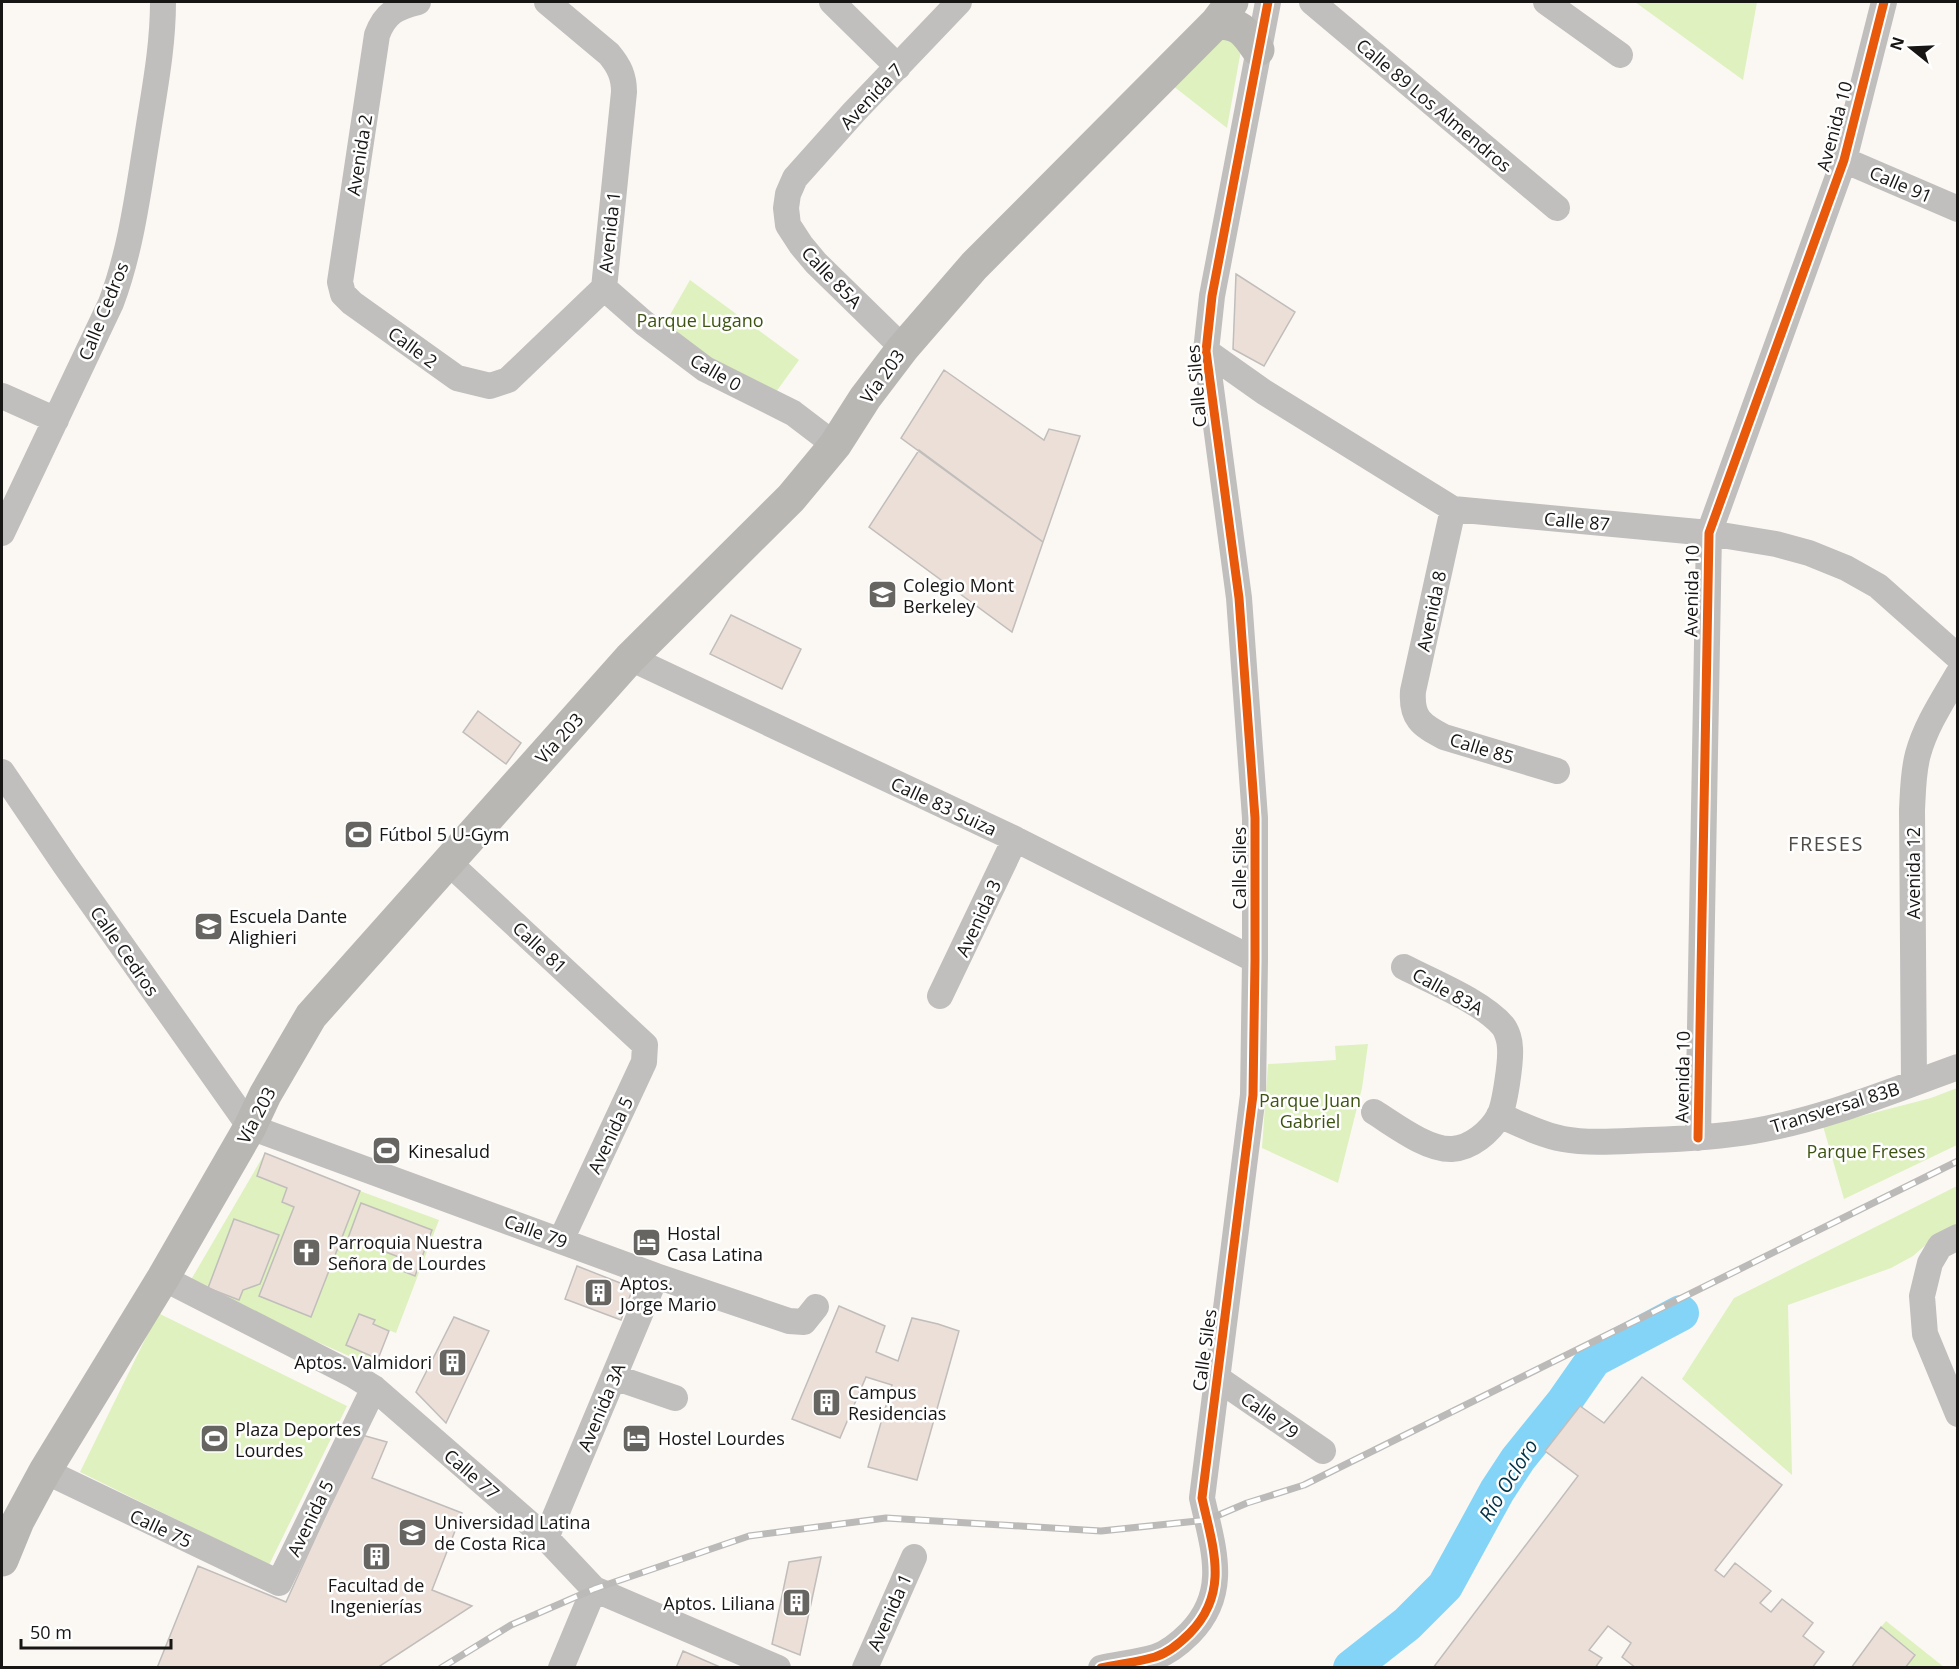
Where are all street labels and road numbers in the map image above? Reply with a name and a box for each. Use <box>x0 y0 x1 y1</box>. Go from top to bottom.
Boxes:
street label: Calle 89 Los Almendros <box>1351 33 1517 177</box>
street label: Avenida 7 <box>834 58 908 134</box>
street label: Avenida 10 <box>1810 78 1858 174</box>
street label: Avenida 2 <box>341 113 377 197</box>
street label: Calle 91 <box>1866 160 1936 208</box>
street label: Avenida 1 <box>593 190 625 274</box>
street label: Calle 85A <box>797 241 868 314</box>
street label: Calle Cedros <box>72 258 134 364</box>
street label: Calle 2 <box>383 321 443 373</box>
street label: Vía 203 <box>854 344 910 408</box>
street label: Calle Siles <box>1180 344 1212 428</box>
street label: Calle 0 <box>686 348 746 396</box>
street label: Calle 87 <box>1543 506 1611 536</box>
street label: Avenida 10 <box>1678 545 1704 637</box>
street label: Avenida 8 <box>1411 568 1451 654</box>
street label: Vía 203 <box>530 707 588 769</box>
street label: Calle 85 <box>1447 727 1517 769</box>
street label: Calle 83 Suiza <box>887 771 1001 841</box>
street label: Calle Siles <box>1227 827 1251 909</box>
street label: Avenida 12 <box>1901 827 1925 919</box>
street label: Avenida 3 <box>950 876 1006 960</box>
street label: Calle Cedros <box>85 901 165 1001</box>
street label: Calle 81 <box>508 916 572 978</box>
street label: Calle 83A <box>1408 962 1488 1021</box>
street label: Avenida 10 <box>1669 1031 1695 1123</box>
street label: Transversal 83B <box>1768 1076 1902 1138</box>
street label: Vía 203 <box>231 1083 281 1147</box>
street label: Avenida 5 <box>582 1093 638 1177</box>
street label: Calle 79 <box>501 1208 571 1254</box>
street label: Calle Siles <box>1186 1307 1222 1393</box>
street label: Avenida 3A <box>572 1359 631 1455</box>
street label: Calle 79 <box>1236 1386 1304 1444</box>
street label: Calle 77 <box>439 1443 505 1505</box>
street label: Avenida 5 <box>281 1476 339 1560</box>
street label: Calle 75 <box>126 1503 196 1553</box>
street label: Avenida 1 <box>861 1570 917 1654</box>

